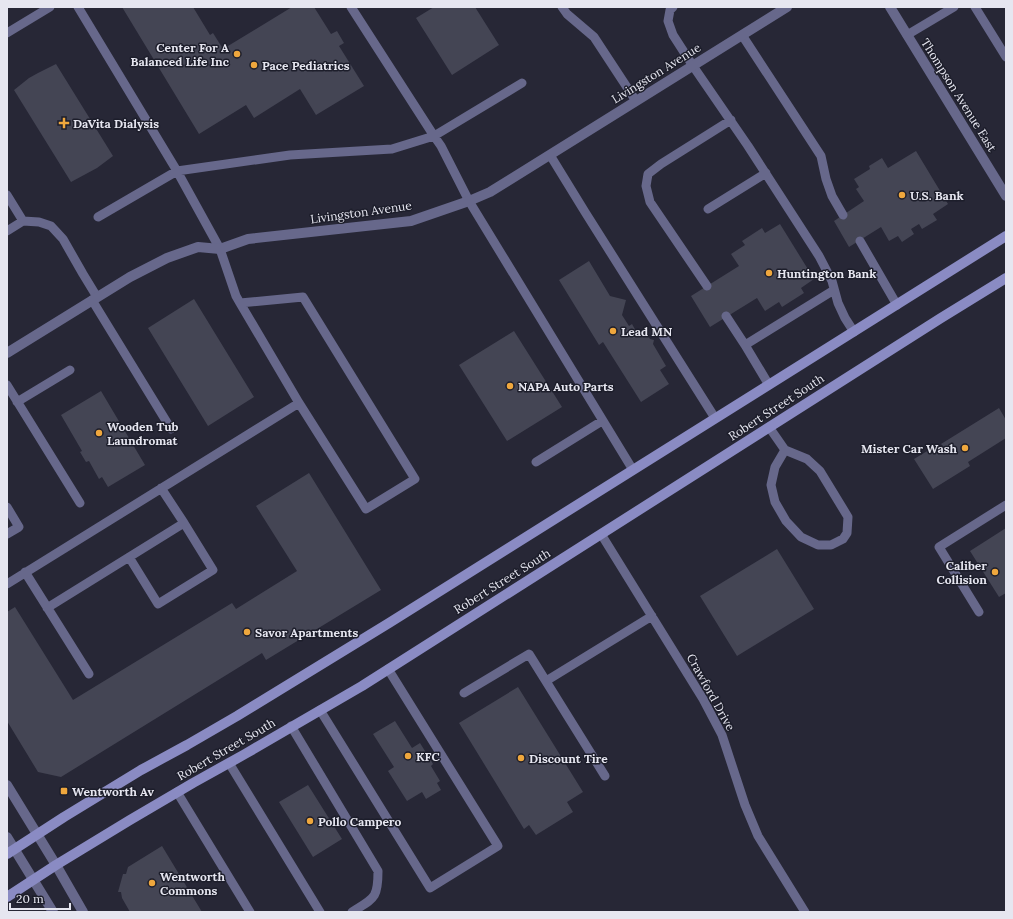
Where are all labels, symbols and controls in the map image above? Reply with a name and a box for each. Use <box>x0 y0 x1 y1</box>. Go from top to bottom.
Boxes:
street label: Thompson Avenue East <box>918 36 1000 155</box>
street label: Livingston Avenue <box>609 39 704 106</box>
place label: Center For A Balanced Life Inc <box>131 40 230 69</box>
marker: Center For A Balanced Life Inc <box>232 49 242 59</box>
place label: Pace Pediatrics <box>262 58 350 73</box>
marker: Pace Pediatrics <box>249 60 259 70</box>
place label: DaVita Dialysis <box>73 116 159 131</box>
marker: DaVita Dialysis <box>58 117 70 129</box>
place label: U.S. Bank <box>910 188 964 203</box>
marker: U.S. Bank <box>897 190 907 200</box>
street label: Livingston Avenue <box>309 197 413 227</box>
place label: Huntington Bank <box>777 266 876 281</box>
marker: Huntington Bank <box>764 268 774 278</box>
place label: Lead MN <box>621 324 672 339</box>
marker: Lead MN <box>608 326 618 336</box>
street label: Robert Street South <box>725 370 827 444</box>
place label: NAPA Auto Parts <box>518 379 614 394</box>
marker: NAPA Auto Parts <box>505 381 515 391</box>
place label: Wooden Tub Laundromat <box>107 419 179 448</box>
marker: Wooden Tub Laundromat <box>94 428 104 438</box>
place label: Mister Car Wash <box>861 441 958 456</box>
marker: Mister Car Wash <box>960 443 970 453</box>
street label: Robert Street South <box>451 545 553 617</box>
place label: Caliber Collision <box>936 558 987 587</box>
marker: Caliber Collision <box>990 567 1000 577</box>
place label: Savor Apartments <box>255 625 358 640</box>
marker: Savor Apartments <box>242 627 252 637</box>
street label: Crawford Drive <box>684 651 739 733</box>
street label: Robert Street South <box>174 715 278 783</box>
place label: KFC <box>416 749 440 764</box>
marker: KFC <box>403 751 413 761</box>
place label: Discount Tire <box>529 751 608 766</box>
marker: Discount Tire <box>516 753 526 763</box>
place label: Wentworth Av <box>72 784 155 799</box>
marker: Wentworth Av <box>59 786 69 796</box>
place label: Pollo Campero <box>318 814 402 829</box>
marker: Pollo Campero <box>305 816 315 826</box>
place label: Wentworth Commons <box>160 869 225 898</box>
marker: Wentworth Commons <box>147 878 157 888</box>
scale bar <box>10 885 70 911</box>
text: 20 m <box>16 891 44 906</box>

